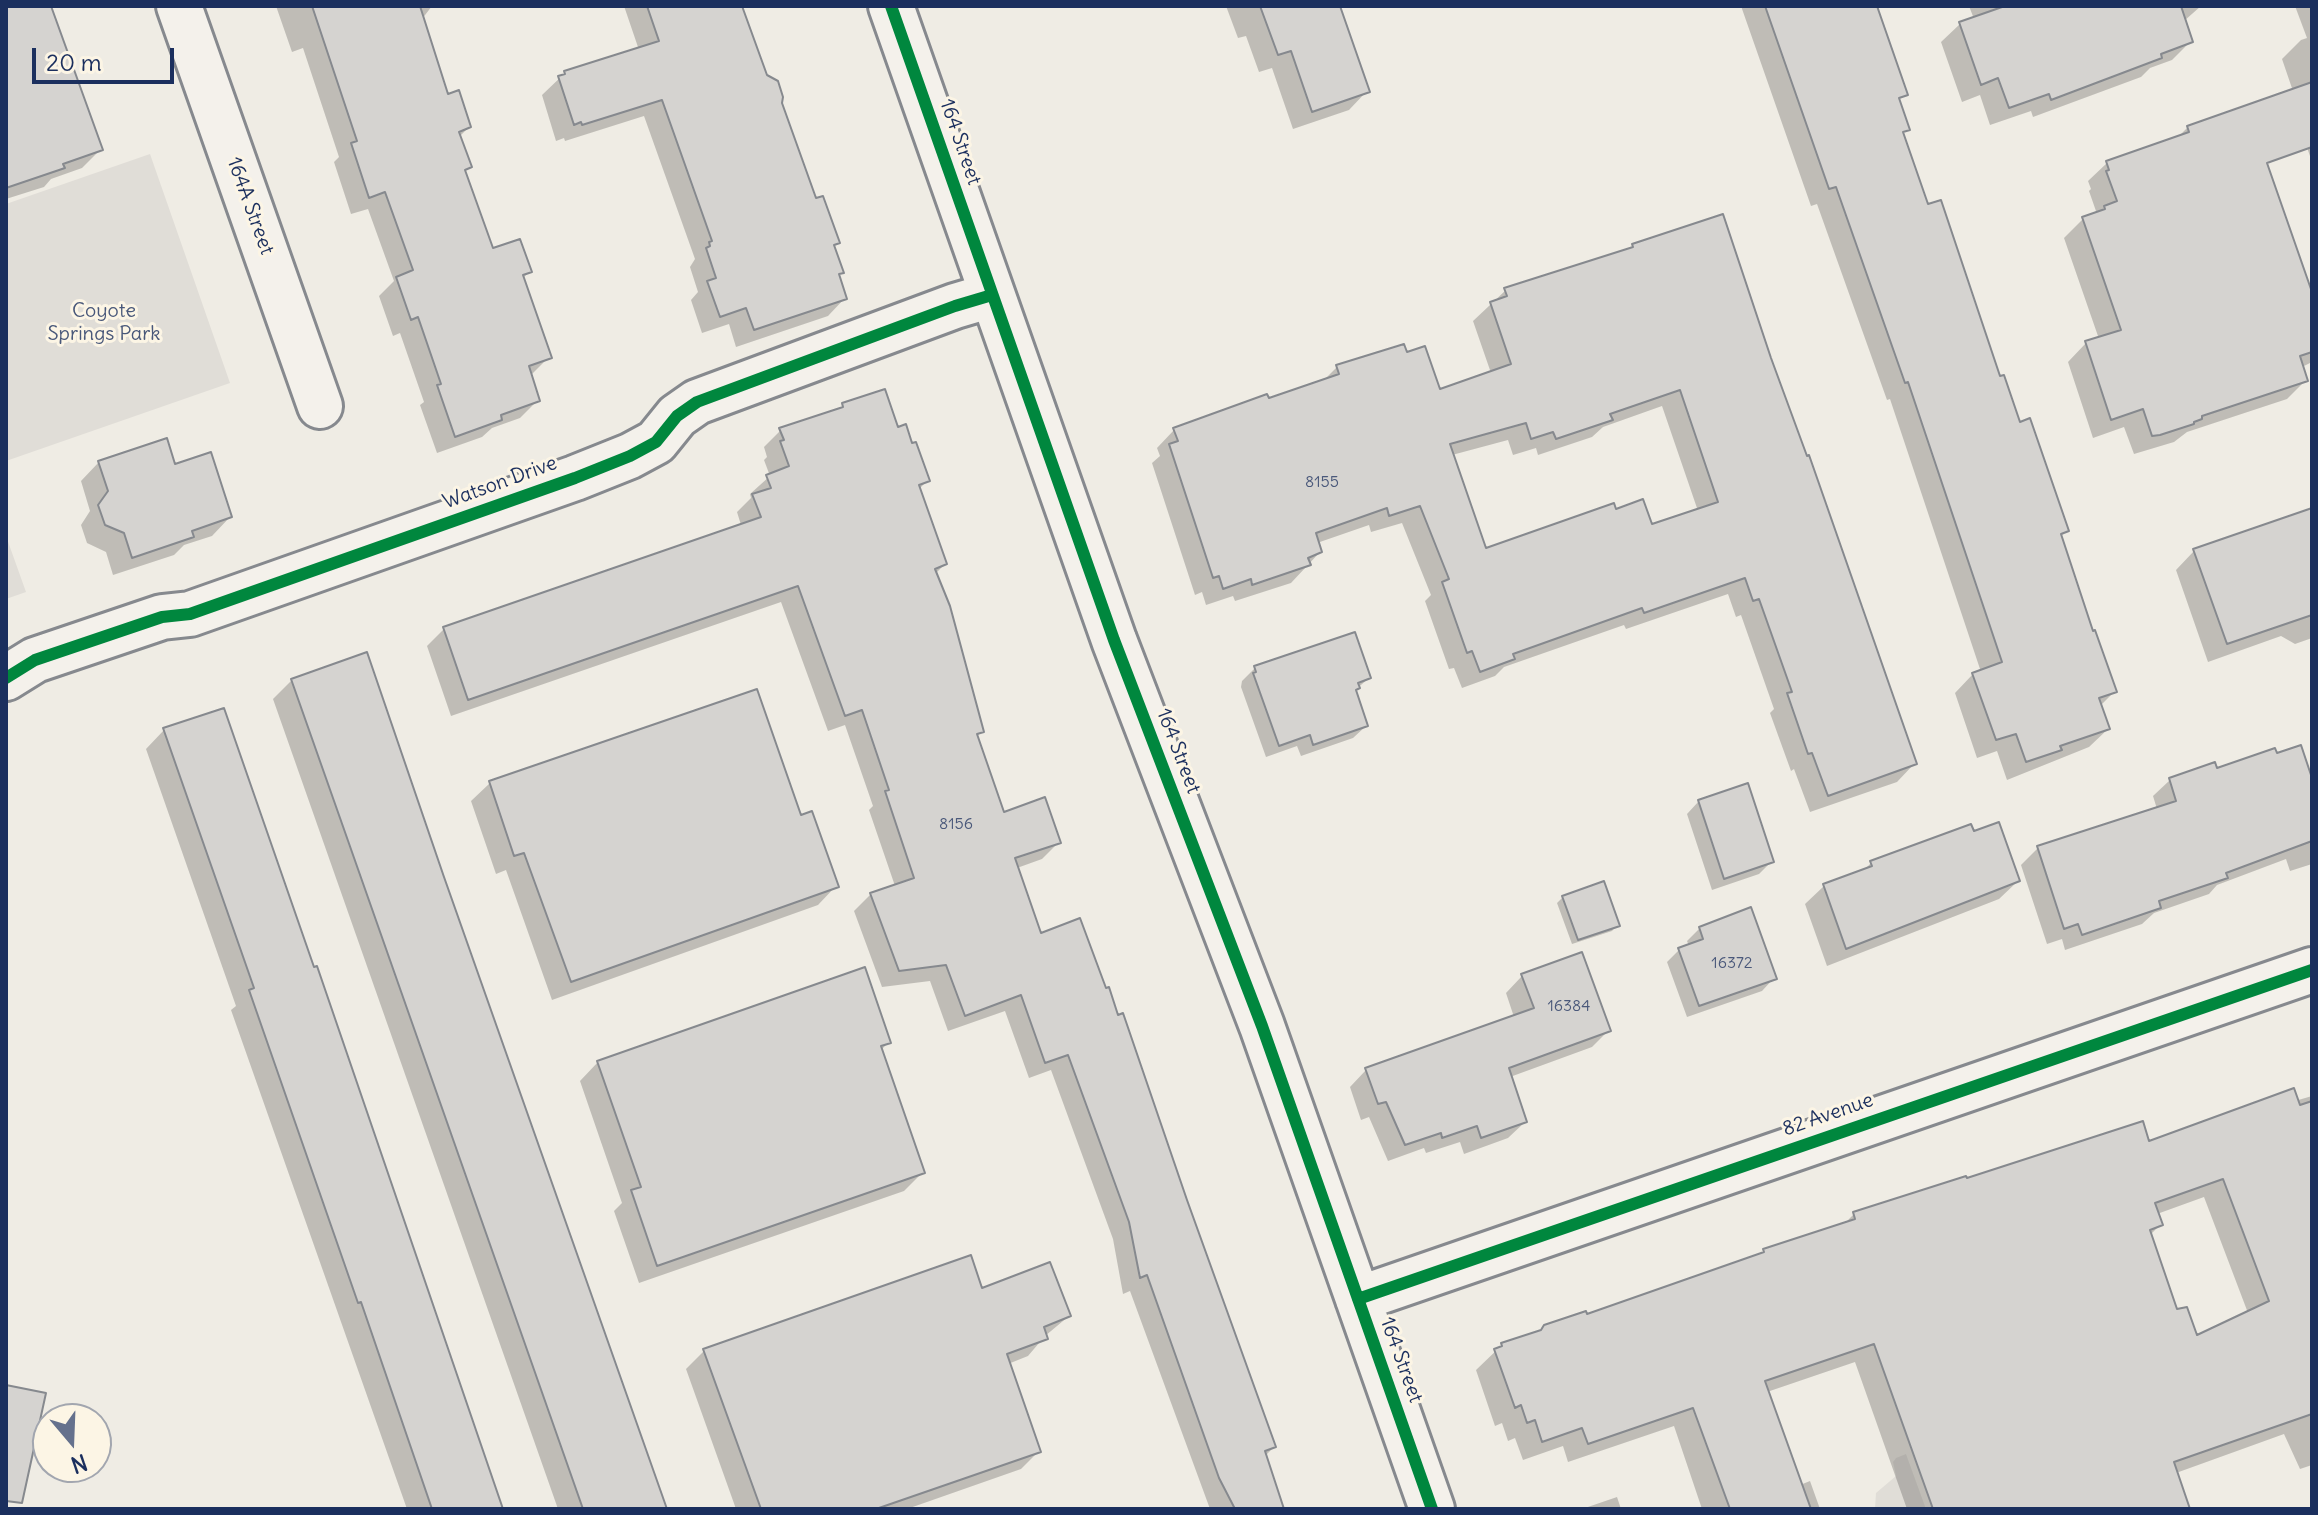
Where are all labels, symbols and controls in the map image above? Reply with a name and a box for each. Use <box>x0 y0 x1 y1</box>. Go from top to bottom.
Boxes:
scale bar <box>36 32 178 82</box>
text: 20 m <box>46 47 102 77</box>
street label: 164 Street <box>934 96 986 188</box>
street label: 164A Street <box>221 154 279 258</box>
park label: Coyote Springs Park <box>47 299 161 346</box>
street label: Watson Drive <box>440 451 560 515</box>
house number: 8155 <box>1305 472 1339 492</box>
street label: 164 Street <box>1151 705 1205 797</box>
house number: 8156 <box>939 814 973 834</box>
house number: 16372 <box>1711 953 1753 973</box>
house number: 16384 <box>1547 996 1591 1016</box>
street label: 82 Avenue <box>1780 1088 1876 1142</box>
street label: 164 Street <box>1374 1314 1428 1406</box>
north arrow <box>32 1403 112 1483</box>
text: N <box>67 1448 91 1480</box>

